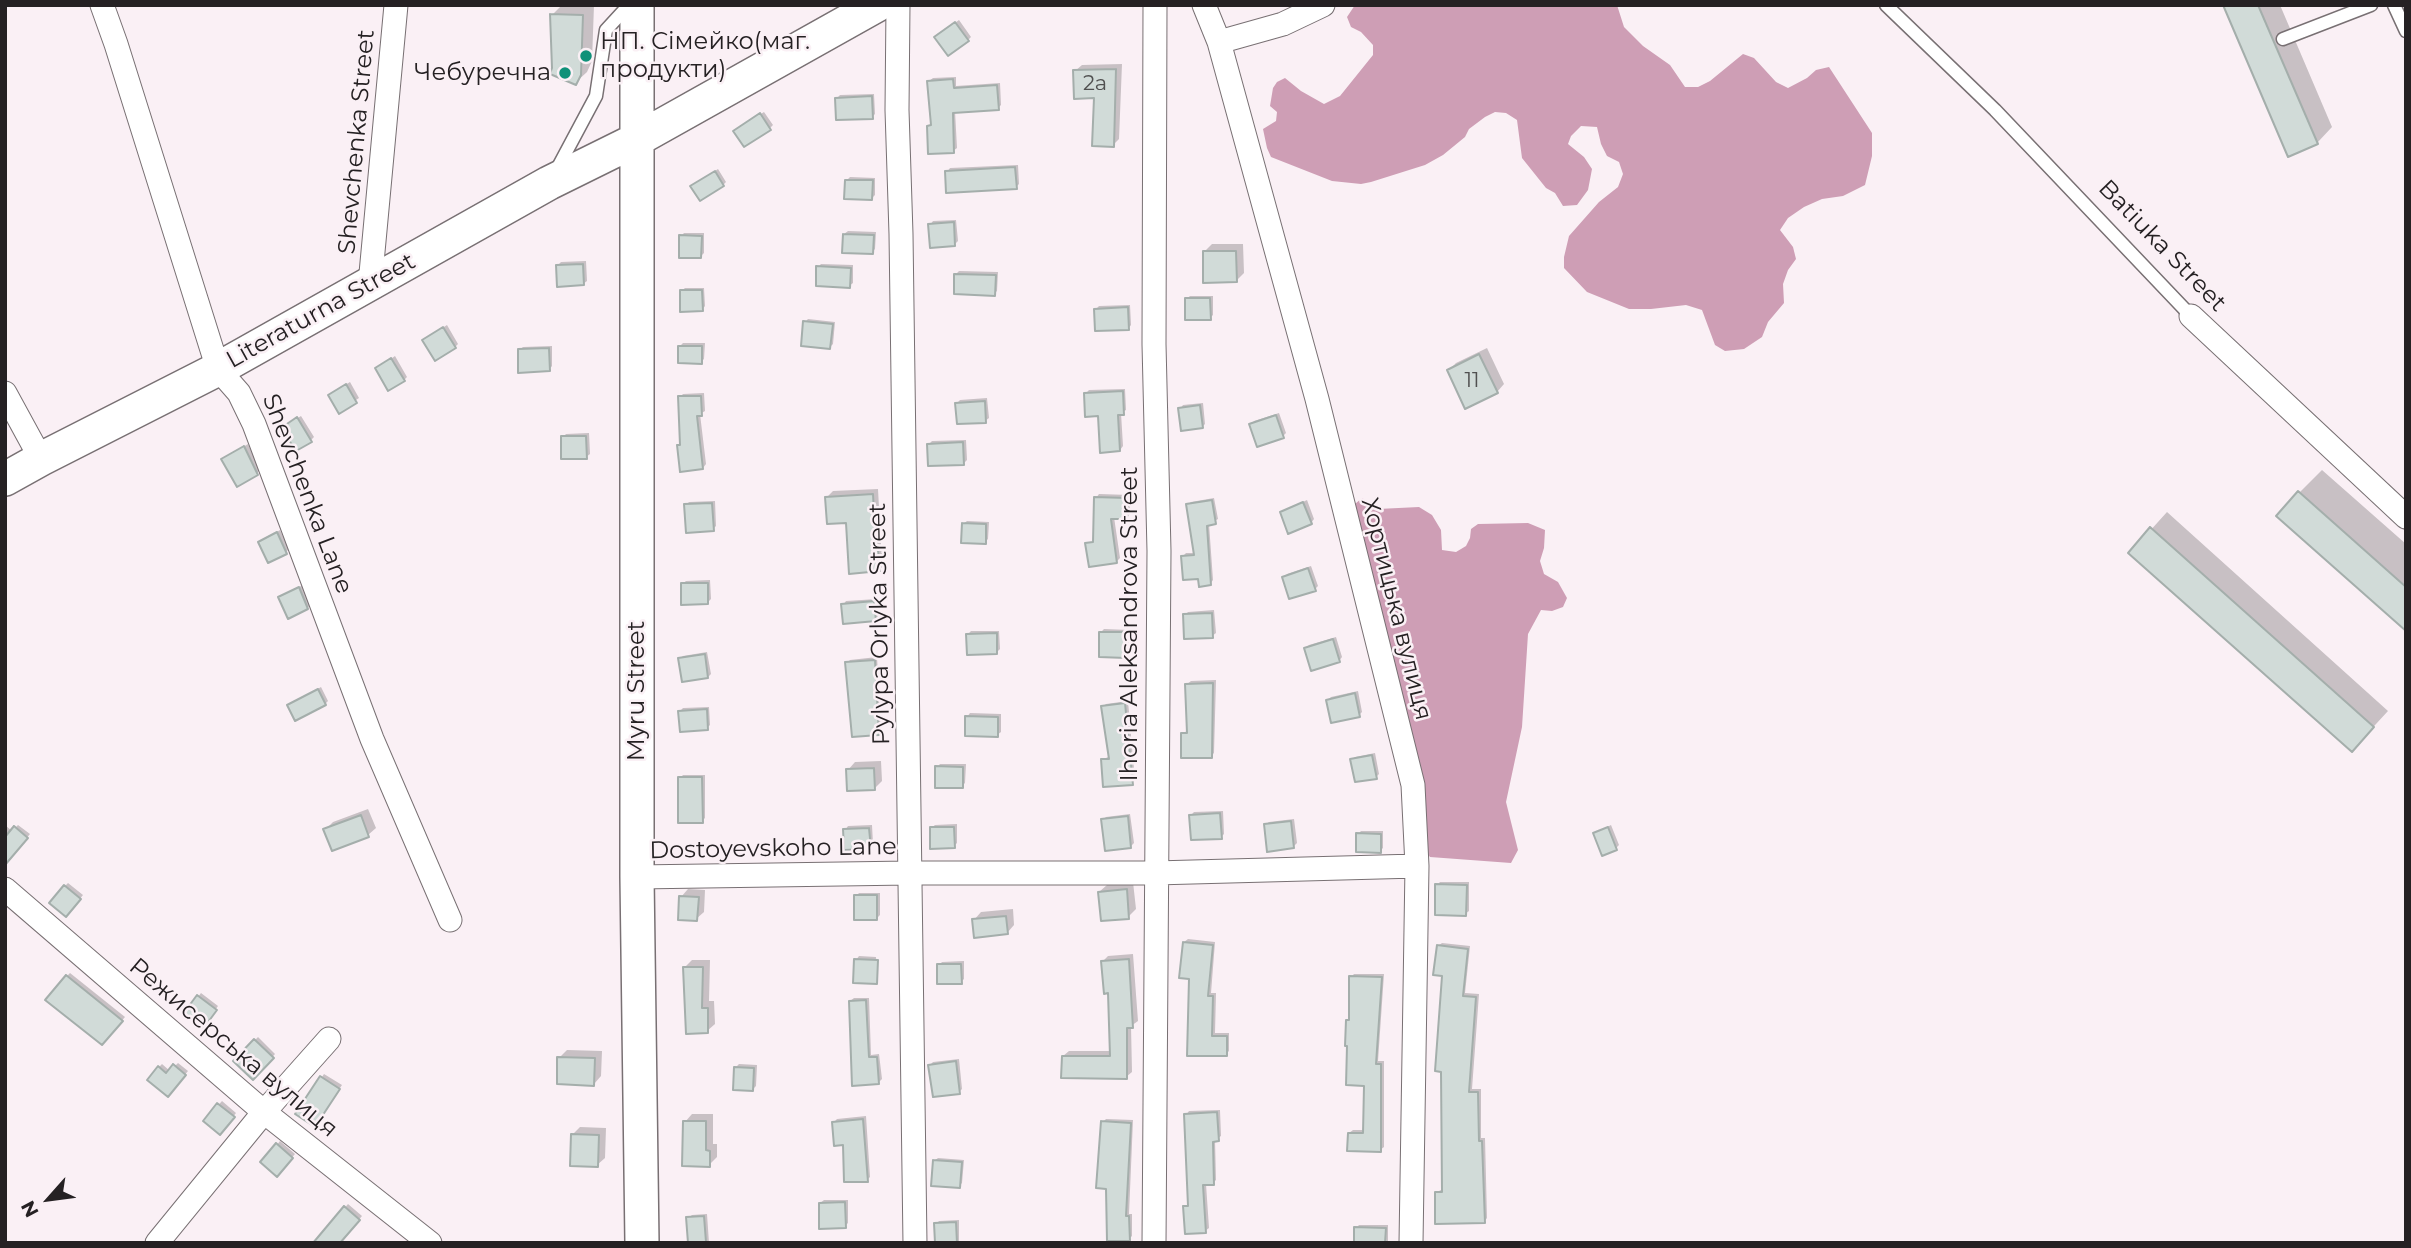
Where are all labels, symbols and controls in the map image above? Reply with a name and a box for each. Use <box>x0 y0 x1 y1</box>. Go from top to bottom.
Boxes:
place label: НП. Сімейко(маг. продукти) <box>600 28 810 84</box>
street label: Shevchenka Street <box>333 29 381 255</box>
marker: НП. Сімейко(маг. продукти) <box>578 48 594 64</box>
place label: Чебуречна <box>414 59 551 87</box>
marker: Чебуречна <box>557 65 573 81</box>
house number: 2а <box>1083 71 1107 97</box>
street label: Batiuka Street <box>2092 174 2232 318</box>
street label: Literaturna Street <box>222 247 420 375</box>
house number: 11 <box>1464 368 1480 394</box>
street label: Shevchenka Lane <box>256 390 358 598</box>
street label: Ihoria Aleksandrova Street <box>1116 467 1144 781</box>
street label: Хортицька вулиця <box>1354 495 1438 723</box>
street label: Pylypa Orlyka Street <box>863 503 897 745</box>
street label: Myru Street <box>623 621 651 761</box>
street label: Dostoyevskoho Lane <box>649 832 897 866</box>
street label: Режисерська вулиця <box>123 952 343 1144</box>
north arrow <box>14 1164 84 1234</box>
text: N <box>16 1197 44 1221</box>

